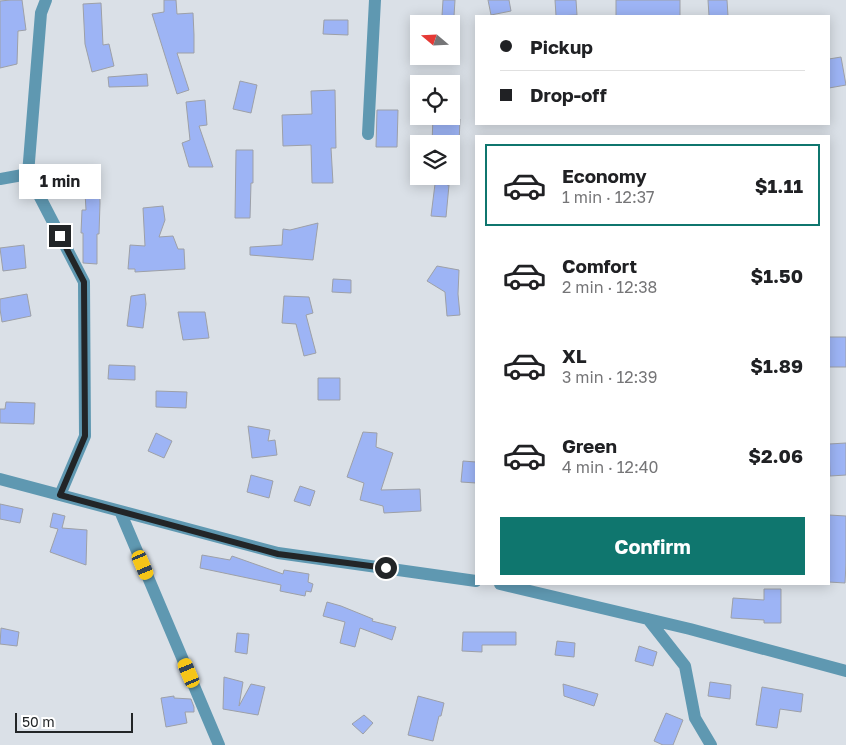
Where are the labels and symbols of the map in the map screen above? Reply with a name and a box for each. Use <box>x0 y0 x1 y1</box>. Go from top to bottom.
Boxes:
north arrow <box>410 15 460 65</box>
callout: 1 min <box>19 164 101 198</box>
route end <box>49 225 71 247</box>
car <box>130 548 155 582</box>
route start <box>375 557 397 579</box>
car <box>176 656 201 690</box>
scale bar <box>15 710 132 733</box>

